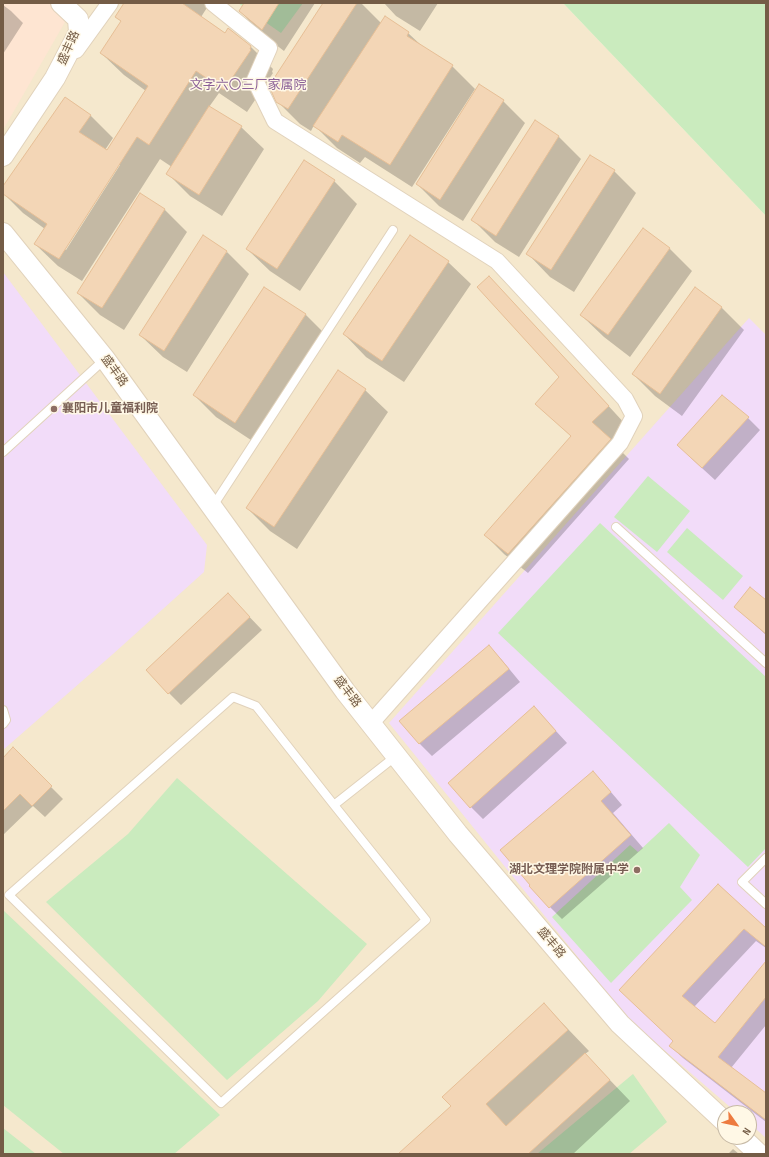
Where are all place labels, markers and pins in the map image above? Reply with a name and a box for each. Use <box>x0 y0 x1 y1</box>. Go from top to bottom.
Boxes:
place label: 襄阳市儿童福利院 <box>62 402 158 416</box>
marker: 襄阳市儿童福利院 <box>49 404 59 414</box>
place label: 湖北文理学院附属中学 <box>509 863 629 877</box>
marker: 湖北文理学院附属中学 <box>632 865 642 875</box>

